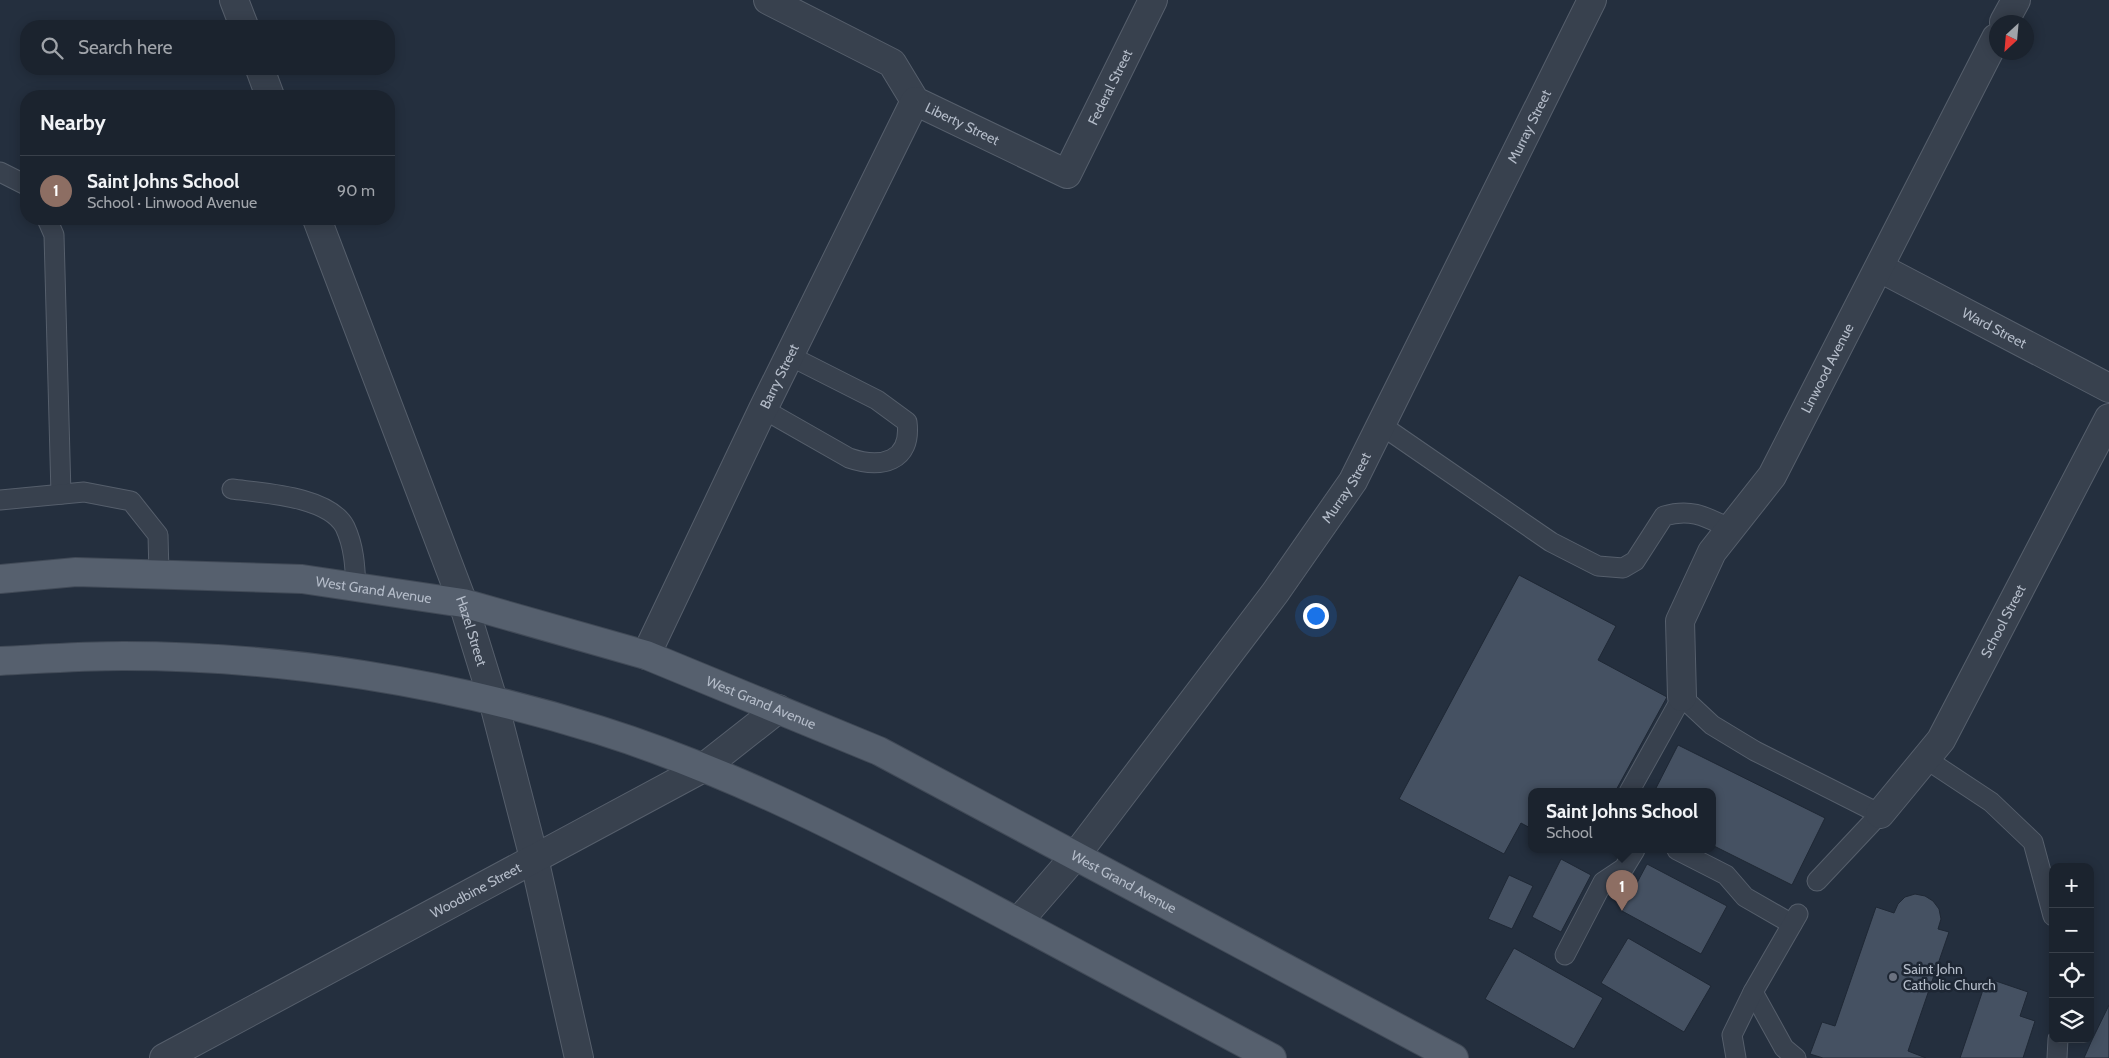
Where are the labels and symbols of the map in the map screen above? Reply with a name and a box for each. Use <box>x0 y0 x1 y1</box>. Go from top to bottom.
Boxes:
north arrow <box>1989 15 2034 60</box>
street label: Federal Street <box>1084 46 1136 128</box>
street label: Murray Street <box>1503 86 1555 166</box>
street label: Liberty Street <box>922 98 1003 149</box>
street label: Ward Street <box>1959 304 2030 352</box>
street label: Linwood Avenue <box>1797 320 1858 416</box>
street label: Barry Street <box>756 340 803 412</box>
street label: Murray Street <box>1318 449 1375 526</box>
street label: West Grand Avenue <box>315 572 433 607</box>
street label: School Street <box>1977 581 2030 661</box>
street label: Hazel Street <box>452 593 491 668</box>
your location <box>1303 603 1329 629</box>
street label: West Grand Avenue <box>704 672 819 733</box>
street label: West Grand Avenue <box>1068 846 1180 917</box>
street label: Woodbine Street <box>427 858 525 922</box>
pin: 1 <box>1606 870 1638 911</box>
place label: Saint John Catholic Church <box>1903 960 1996 994</box>
marker: Saint John Catholic Church <box>1887 971 1899 983</box>

